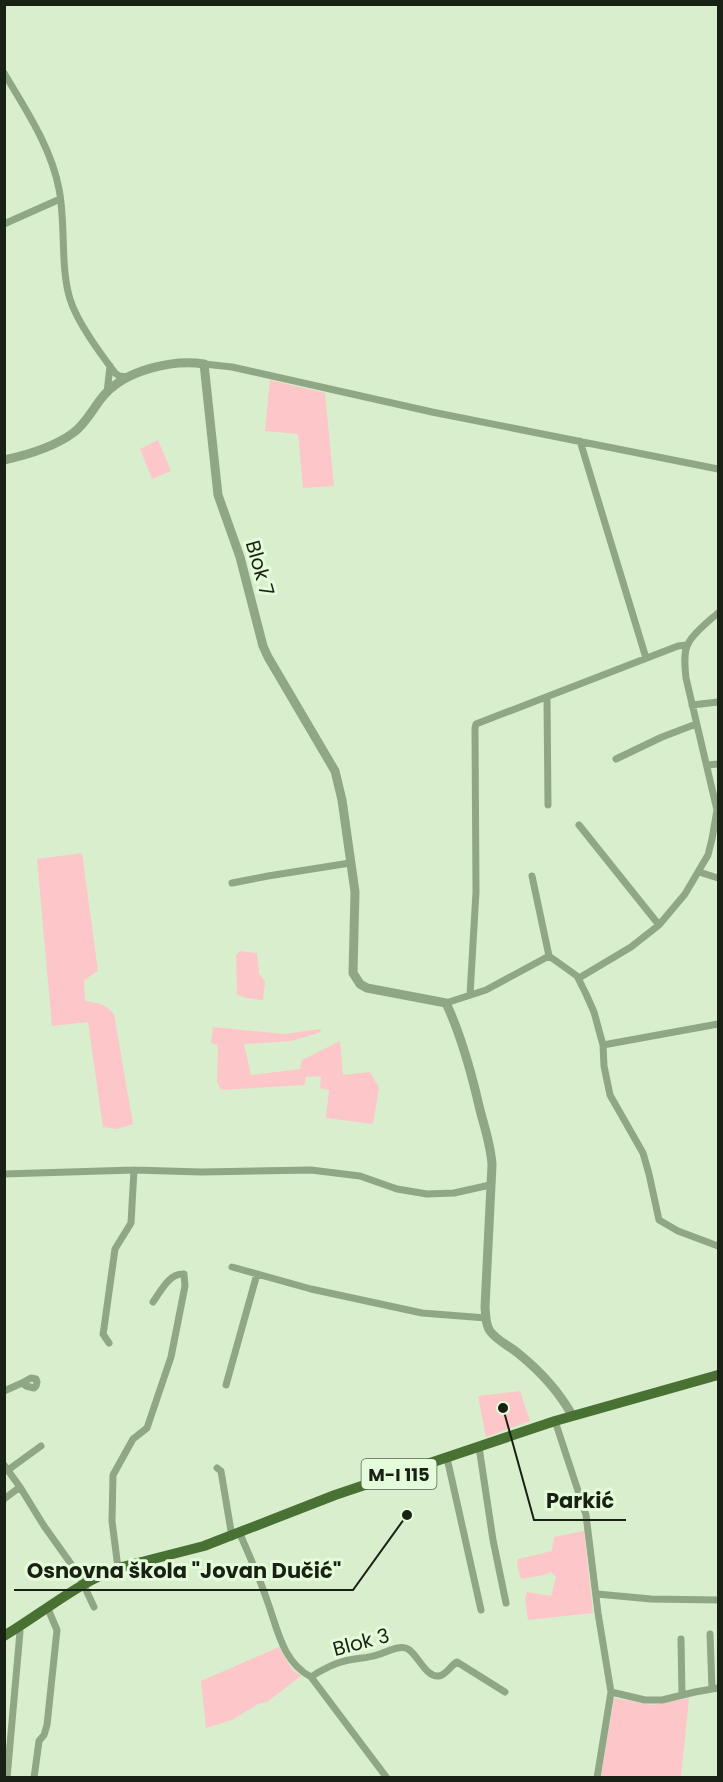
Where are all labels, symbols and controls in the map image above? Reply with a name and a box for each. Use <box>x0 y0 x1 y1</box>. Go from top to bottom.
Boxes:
street label: Blok 7 <box>239 537 281 599</box>
road number: M-I 115 <box>362 1459 436 1489</box>
callout: Parkić <box>534 1481 626 1520</box>
text: Parkić <box>546 1486 614 1515</box>
callout: Osnovna škola "Jovan Dučić" <box>14 1551 353 1590</box>
text: Osnovna škola "Jovan Dučić" <box>27 1556 341 1585</box>
street label: Blok 3 <box>330 1621 392 1663</box>

